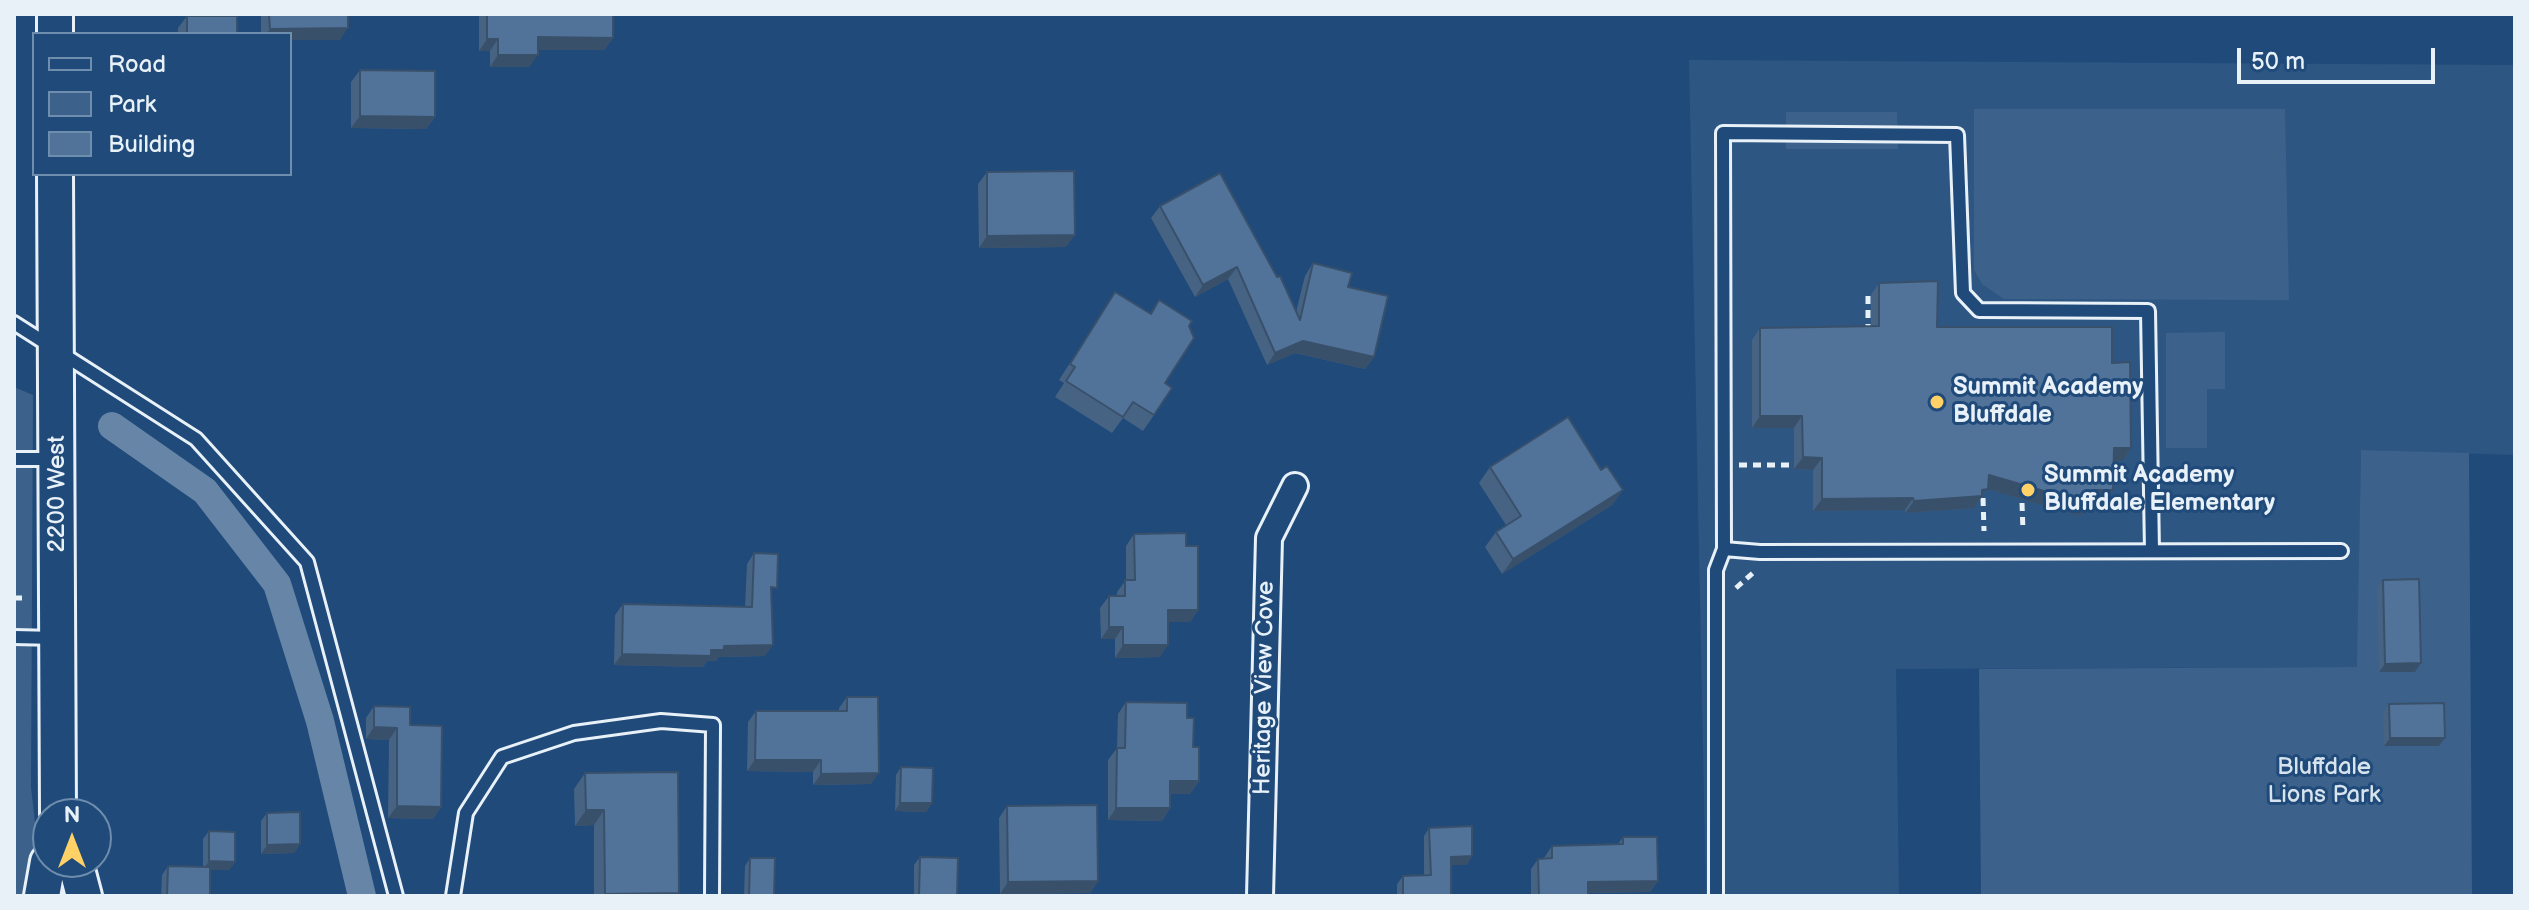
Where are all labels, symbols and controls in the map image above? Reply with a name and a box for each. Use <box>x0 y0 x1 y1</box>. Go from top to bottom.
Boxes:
legend <box>32 32 292 176</box>
scale bar <box>2241 32 2439 82</box>
text: 50 m <box>2251 47 2305 76</box>
text: Road <box>108 50 166 79</box>
text: Park <box>108 90 156 119</box>
text: Building <box>108 130 195 159</box>
place label: Summit Academy Bluffdale <box>1953 374 2143 430</box>
marker: Summit Academy Bluffdale <box>1928 393 1946 411</box>
street label: 2200 West <box>44 435 72 553</box>
place label: Summit Academy Bluffdale Elementary <box>2044 462 2275 518</box>
marker: Summit Academy Bluffdale Elementary <box>2019 481 2037 499</box>
street label: Heritage View Cove <box>1249 581 1281 795</box>
park label: Bluffdale Lions Park <box>2267 754 2381 810</box>
north arrow <box>32 798 112 878</box>
text: N <box>64 802 80 829</box>

